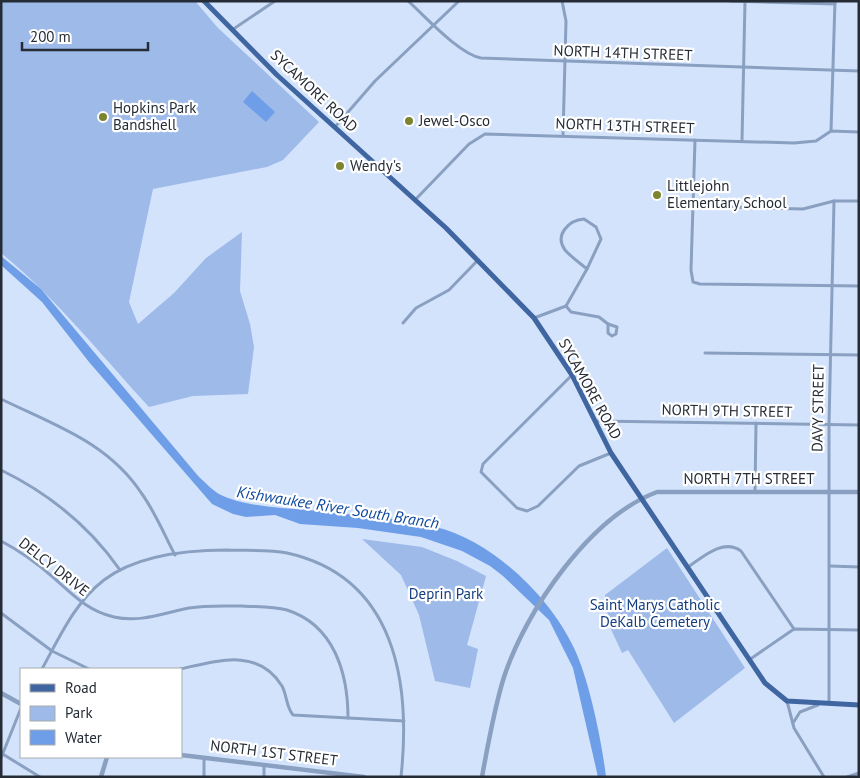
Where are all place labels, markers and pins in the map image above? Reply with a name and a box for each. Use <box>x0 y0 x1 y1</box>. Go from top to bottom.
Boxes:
place label: Hopkins Park Bandshell <box>113 98 197 134</box>
marker: Hopkins Park Bandshell <box>97 111 109 123</box>
place label: Jewel-Osco <box>418 111 490 130</box>
marker: Jewel-Osco <box>403 115 415 127</box>
place label: Wendy's <box>350 156 401 175</box>
marker: Wendy's <box>334 160 346 172</box>
place label: Littlejohn Elementary School <box>667 176 787 212</box>
marker: Littlejohn Elementary School <box>651 189 663 201</box>

